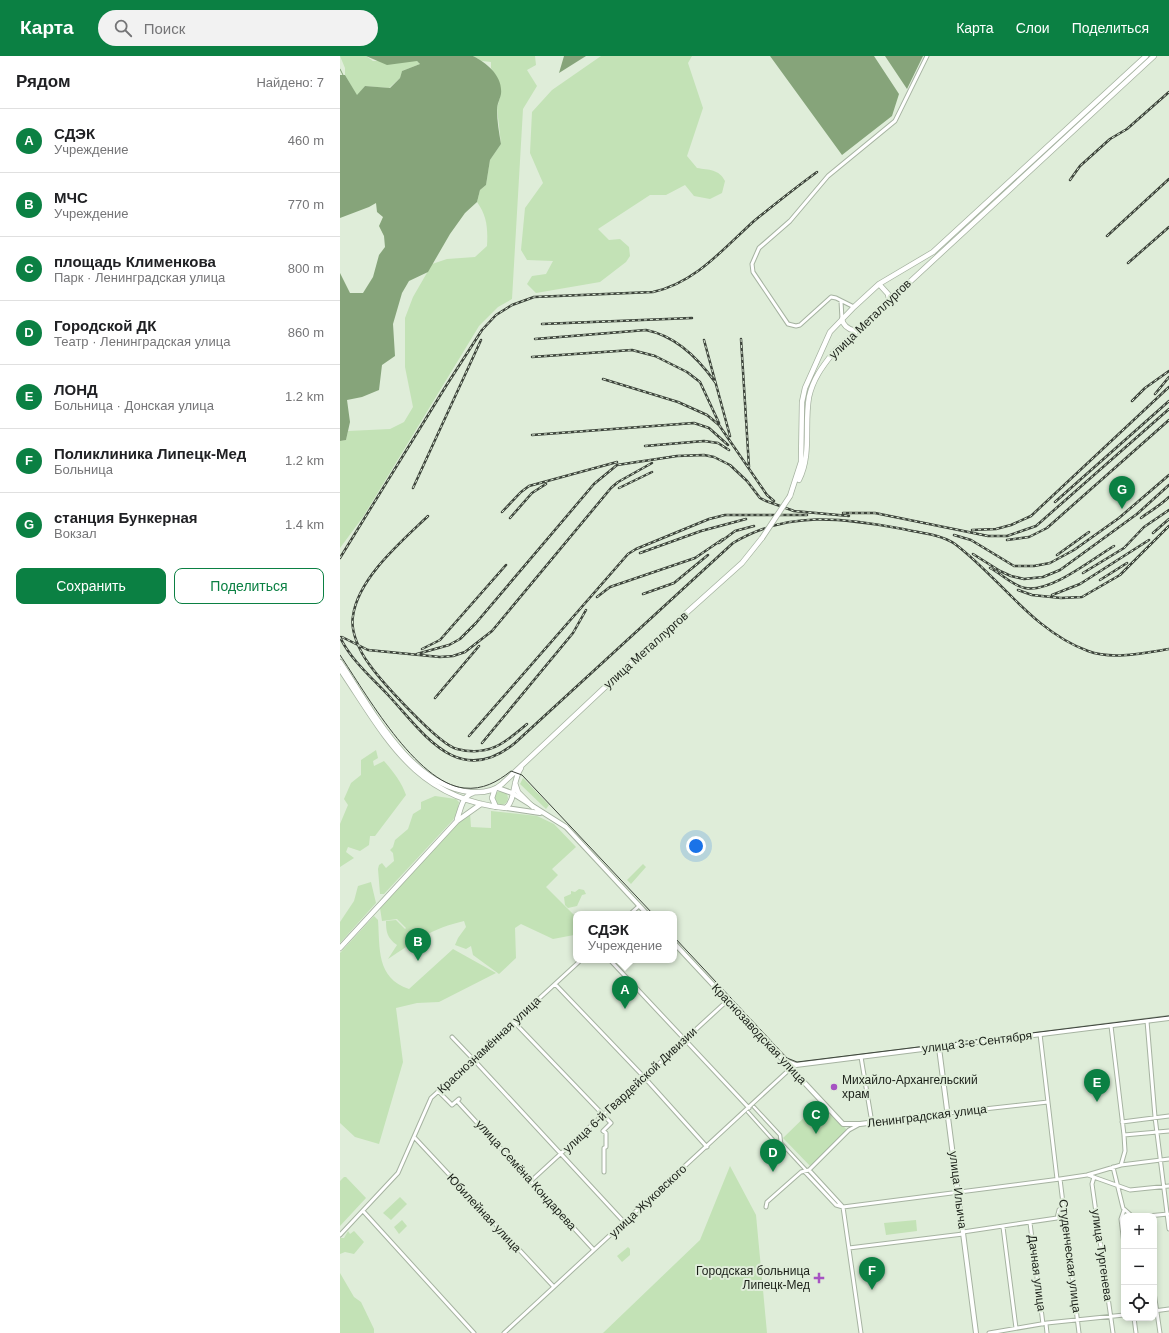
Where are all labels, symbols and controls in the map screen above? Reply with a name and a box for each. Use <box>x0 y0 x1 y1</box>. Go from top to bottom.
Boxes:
search box <box>98 10 378 46</box>
text: Карта <box>20 17 74 38</box>
icon: search <box>112 17 134 39</box>
text: Поиск <box>144 20 185 37</box>
text: Карта <box>956 20 994 36</box>
text: Слои <box>1016 20 1050 36</box>
text: Поделиться <box>1072 20 1149 36</box>
text: Рядом <box>16 72 71 91</box>
text: Найдено: 7 <box>256 75 324 90</box>
text: СДЭК <box>54 125 95 142</box>
text: A <box>24 133 34 148</box>
text: 460 m <box>288 133 324 148</box>
text: Учреждение <box>54 142 129 157</box>
text: МЧС <box>54 189 88 206</box>
text: B <box>24 197 34 212</box>
text: 770 m <box>288 197 324 212</box>
text: Учреждение <box>54 206 129 221</box>
text: площадь Клименкова <box>54 253 216 270</box>
text: C <box>24 261 34 276</box>
text: 800 m <box>288 261 324 276</box>
text: Парк · Ленинградская улица <box>54 270 225 285</box>
street label: улица Металлургов <box>826 276 914 362</box>
text: Городской ДК <box>54 317 156 334</box>
text: D <box>24 325 34 340</box>
text: 860 m <box>288 325 324 340</box>
text: Театр · Ленинградская улица <box>54 334 230 349</box>
text: ЛОНД <box>54 381 98 398</box>
text: E <box>25 389 33 404</box>
text: 1.2 km <box>285 389 324 404</box>
text: Больница · Донская улица <box>54 398 214 413</box>
text: Поликлиника Липецк-Мед <box>54 445 246 462</box>
text: F <box>25 453 33 468</box>
text: 1.2 km <box>285 453 324 468</box>
text: Больница <box>54 462 113 477</box>
pin: G <box>1109 476 1135 509</box>
text: станция Бункерная <box>54 509 198 526</box>
text: G <box>24 517 34 532</box>
text: 1.4 km <box>285 517 324 532</box>
text: Вокзал <box>54 526 97 541</box>
button: Сохранить <box>16 568 166 604</box>
button: Поделиться <box>174 568 324 604</box>
street label: улица Металлургов <box>601 609 691 691</box>
your location <box>686 836 706 856</box>
popup <box>573 911 677 963</box>
text: СДЭК <box>588 921 629 938</box>
pin: B <box>405 928 431 961</box>
text: Учреждение <box>588 938 662 953</box>
pin: A <box>612 976 638 1009</box>
street label: Краснозаводская улица <box>709 981 809 1087</box>
street label: Краснознамённая улица <box>434 993 544 1096</box>
street label: улица 6-й Гвардейской Дивизии <box>560 1024 700 1156</box>
street label: улица 3-е Сентября <box>921 1028 1033 1056</box>
pin: E <box>1084 1069 1110 1102</box>
place label: Михайло-Архангельский храм <box>842 1073 978 1101</box>
marker: Михайло-Архангельский храм <box>829 1082 839 1092</box>
pin: C <box>803 1101 829 1134</box>
street label: Ленинградская улица <box>866 1102 988 1130</box>
street label: улица Семёна Кондарева <box>473 1117 579 1233</box>
pin: D <box>760 1139 786 1172</box>
street label: улица Ильича <box>946 1151 970 1230</box>
street label: улица Жуковского <box>607 1161 690 1240</box>
street label: Юбилейная улица <box>444 1171 524 1255</box>
street label: Студенческая улица <box>1056 1199 1084 1314</box>
street label: улица Тургенева <box>1089 1208 1115 1302</box>
map controls <box>1121 1213 1157 1321</box>
button: + <box>1121 1213 1157 1249</box>
street label: Дачная улица <box>1025 1234 1049 1312</box>
button: − <box>1121 1249 1157 1285</box>
pin: F <box>859 1257 885 1290</box>
place label: Городская больница Липецк-Мед <box>696 1264 810 1292</box>
marker: Городская больница Липецк-Мед <box>813 1272 825 1284</box>
button: locate <box>1121 1285 1157 1321</box>

